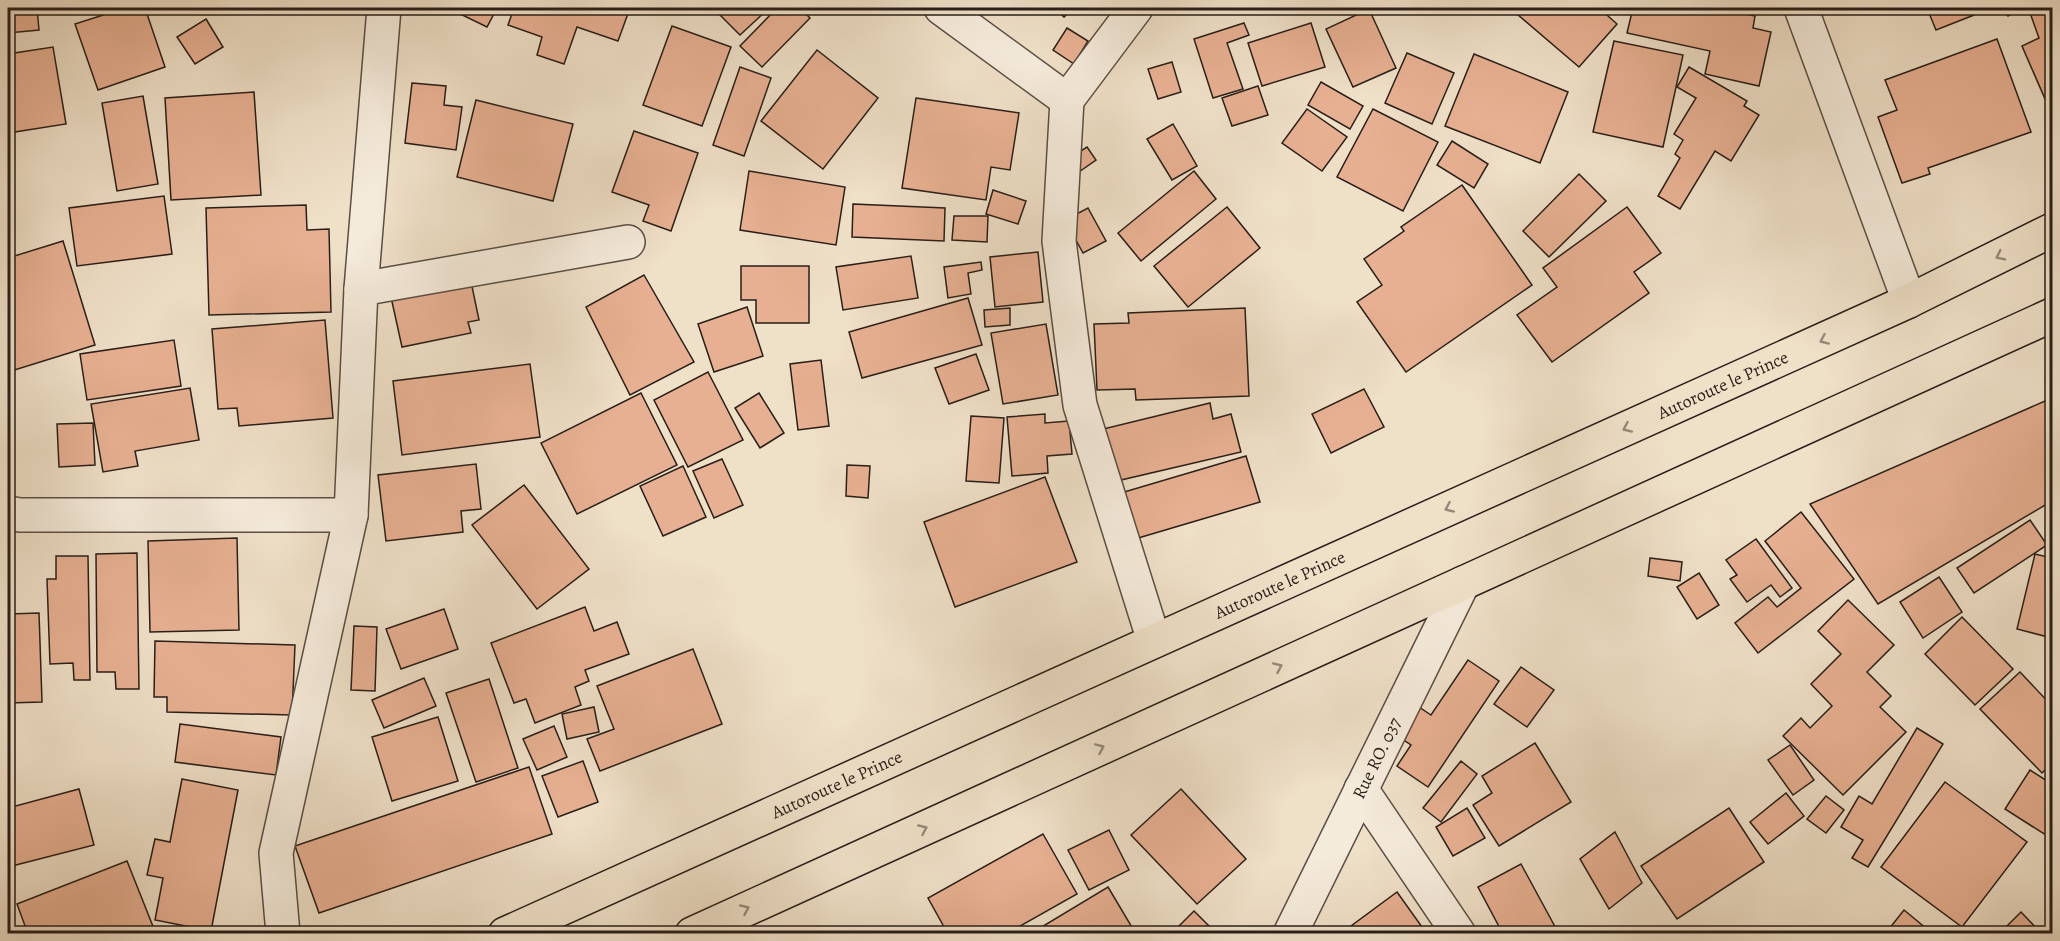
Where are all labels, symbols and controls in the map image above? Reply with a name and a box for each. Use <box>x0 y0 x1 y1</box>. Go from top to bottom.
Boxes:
one-way arrow <box>1996 249 2007 260</box>
one-way arrow <box>1819 332 1830 344</box>
street label: Autoroute le Prince <box>1653 345 1792 425</box>
one-way arrow <box>1622 421 1633 433</box>
one-way arrow <box>1445 501 1456 513</box>
street label: Autoroute le Prince <box>1210 545 1349 625</box>
one-way arrow <box>1271 662 1282 674</box>
street label: Rue RO. 037 <box>1347 713 1407 803</box>
one-way arrow <box>1094 743 1105 755</box>
street label: Autoroute le Prince <box>767 744 906 825</box>
one-way arrow <box>916 824 927 836</box>
one-way arrow <box>739 905 750 917</box>

